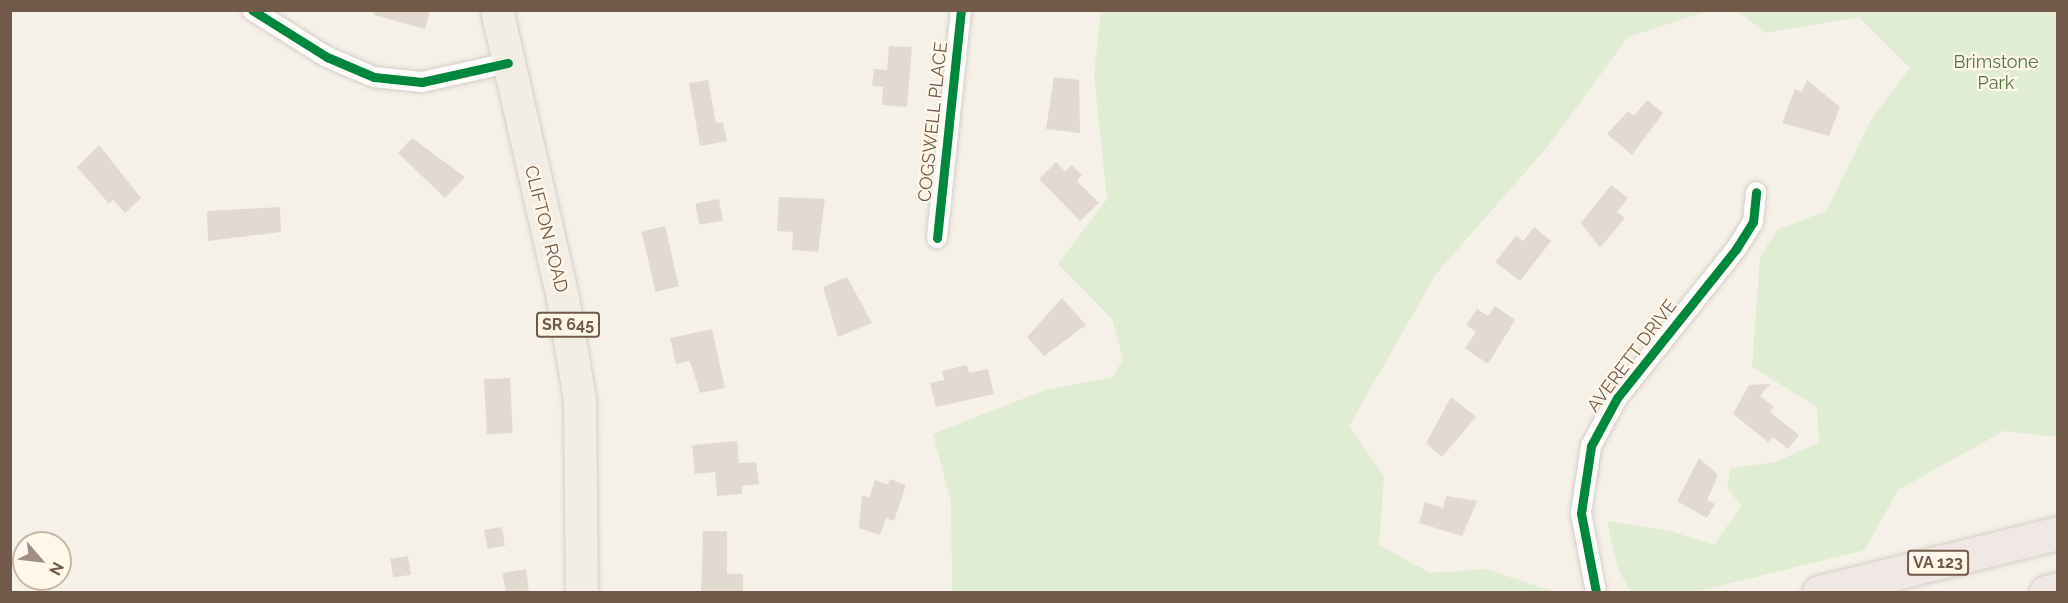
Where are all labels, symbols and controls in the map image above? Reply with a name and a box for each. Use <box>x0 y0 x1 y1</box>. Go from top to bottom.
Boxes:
street label: COGSWELL PLACE <box>914 41 952 203</box>
park label: Brimstone Park <box>1953 52 2039 94</box>
street label: CLIFTON ROAD <box>520 163 572 295</box>
street label: AVERETT DRIVE <box>1583 295 1681 417</box>
road number: SR 645 <box>535 312 601 338</box>
north arrow <box>12 531 72 591</box>
road number: VA 123 <box>1906 550 1970 576</box>
text: N <box>45 559 68 579</box>

